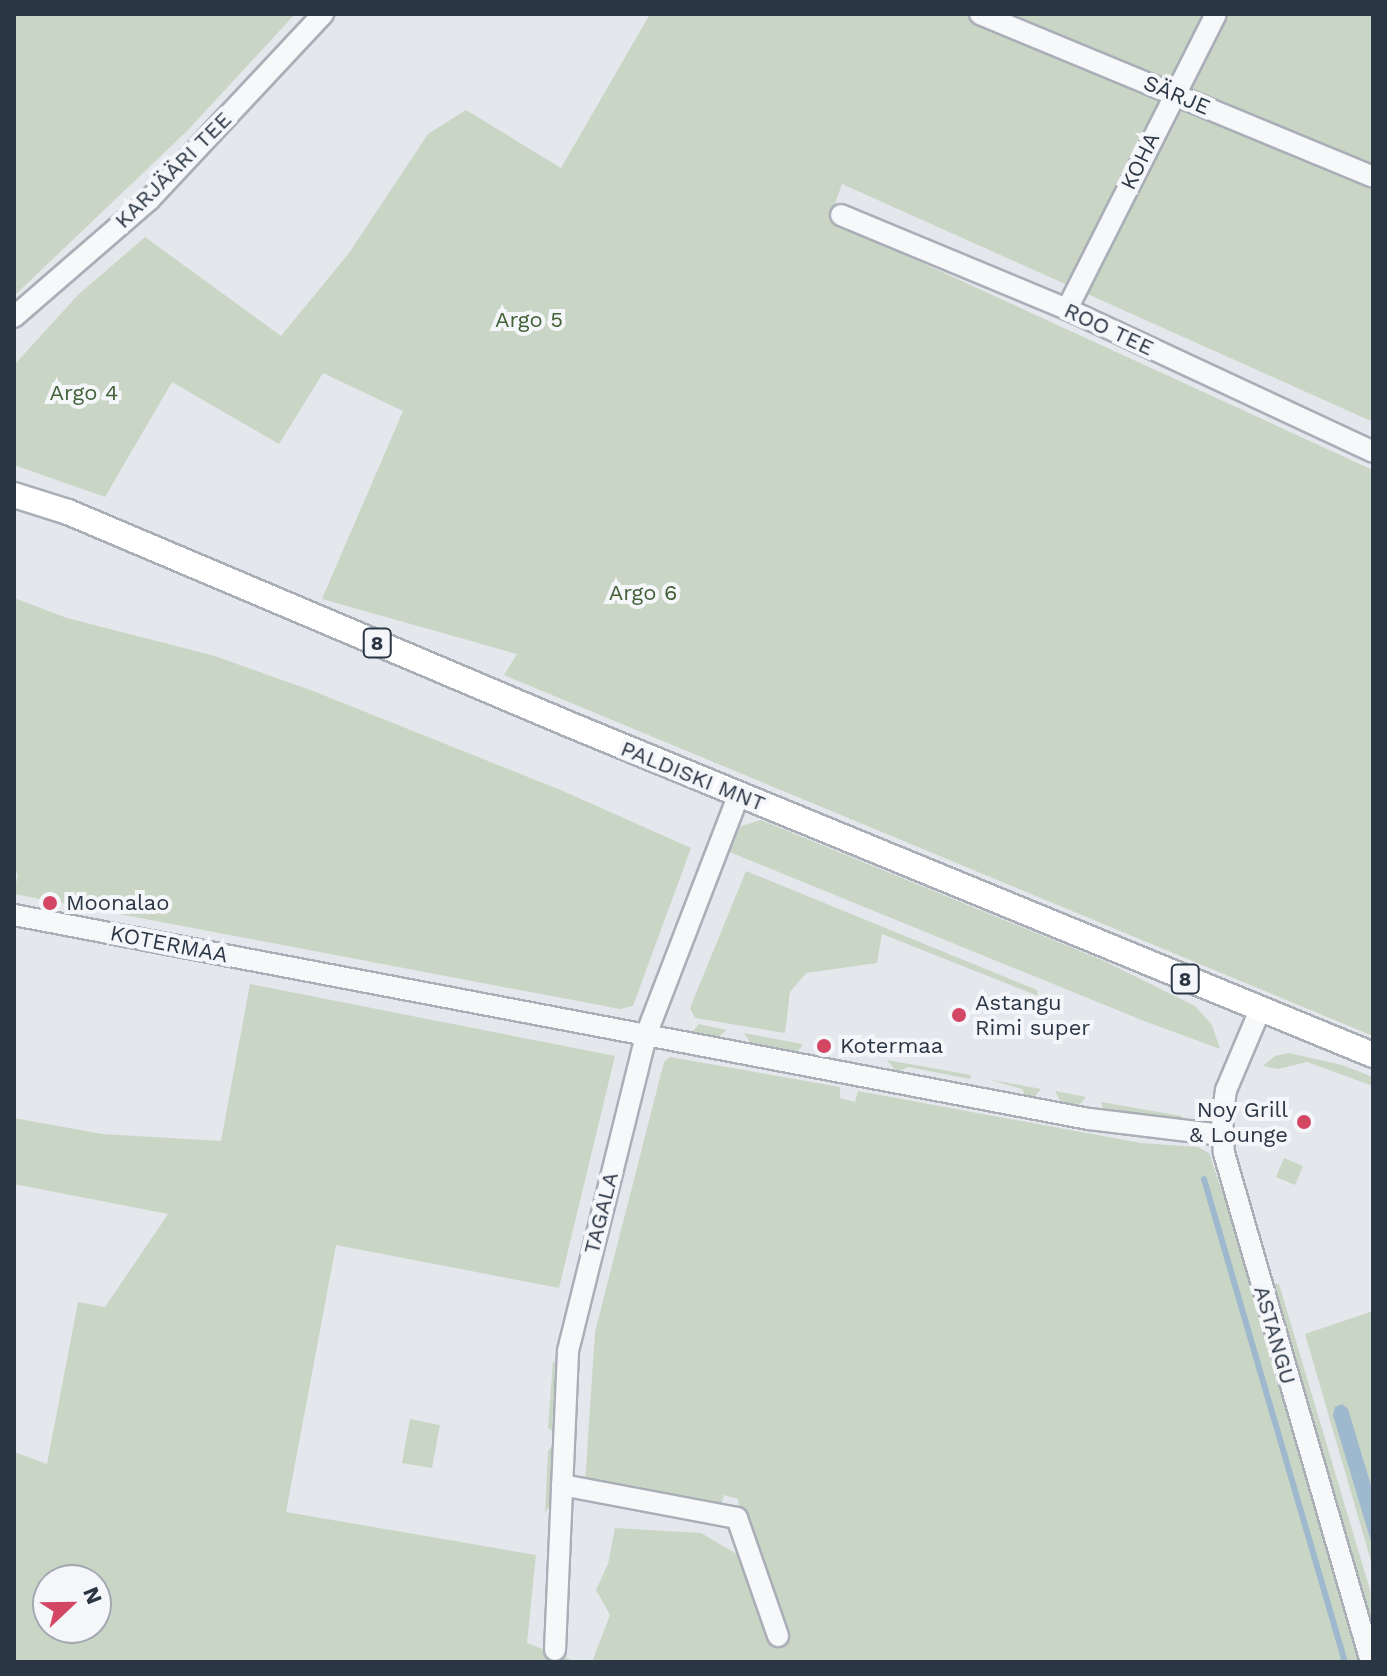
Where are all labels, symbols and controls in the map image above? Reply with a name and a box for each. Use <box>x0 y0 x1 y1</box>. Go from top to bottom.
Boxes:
street label: SÄRJE <box>1140 69 1214 121</box>
street label: KARJÄÄRI TEE <box>109 106 237 234</box>
street label: KOHA <box>1115 128 1165 194</box>
street label: ROO TEE <box>1060 297 1158 361</box>
park label: Argo 5 <box>495 307 563 333</box>
park label: Argo 4 <box>50 380 118 406</box>
park label: Argo 6 <box>609 580 677 606</box>
road number: 8 <box>361 627 393 659</box>
street label: PALDISKI MNT <box>617 735 769 817</box>
place label: Moonalao <box>66 890 169 916</box>
marker: Moonalao <box>41 894 59 912</box>
street label: KOTERMAA <box>108 920 230 968</box>
road number: 8 <box>1169 963 1201 995</box>
place label: Astangu Rimi super <box>975 989 1090 1040</box>
marker: Astangu Rimi super <box>950 1006 968 1024</box>
place label: Kotermaa <box>840 1033 943 1059</box>
marker: Kotermaa <box>815 1037 833 1055</box>
place label: Noy Grill & Lounge <box>1189 1096 1288 1148</box>
marker: Noy Grill & Lounge <box>1295 1113 1313 1131</box>
street label: TAGALA <box>578 1169 624 1257</box>
street label: ASTANGU <box>1248 1283 1302 1387</box>
north arrow <box>32 1564 112 1644</box>
text: N <box>78 1583 108 1608</box>

